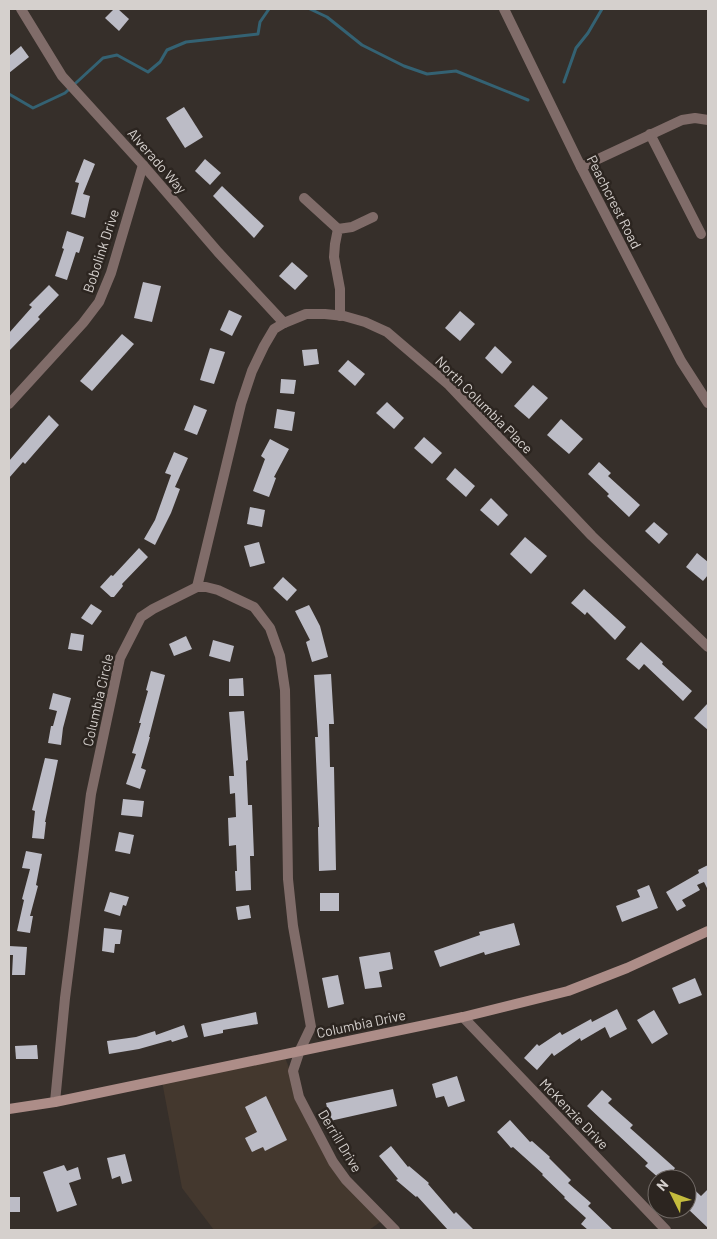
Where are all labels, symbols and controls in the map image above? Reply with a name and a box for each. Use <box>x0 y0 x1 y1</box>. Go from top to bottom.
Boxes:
street label: Alverado Way <box>124 125 191 197</box>
street label: Peachcrest Road <box>584 152 645 251</box>
street label: Bobolink Drive <box>79 207 122 295</box>
street label: North Columbia Place <box>432 352 537 457</box>
street label: Columbia Circle <box>79 652 116 748</box>
street label: Columbia Drive <box>315 1006 407 1041</box>
street label: McKenzie Drive <box>536 1075 612 1153</box>
street label: Derrill Drive <box>315 1106 366 1175</box>
north arrow <box>647 1169 697 1219</box>
text: N <box>653 1176 671 1194</box>

